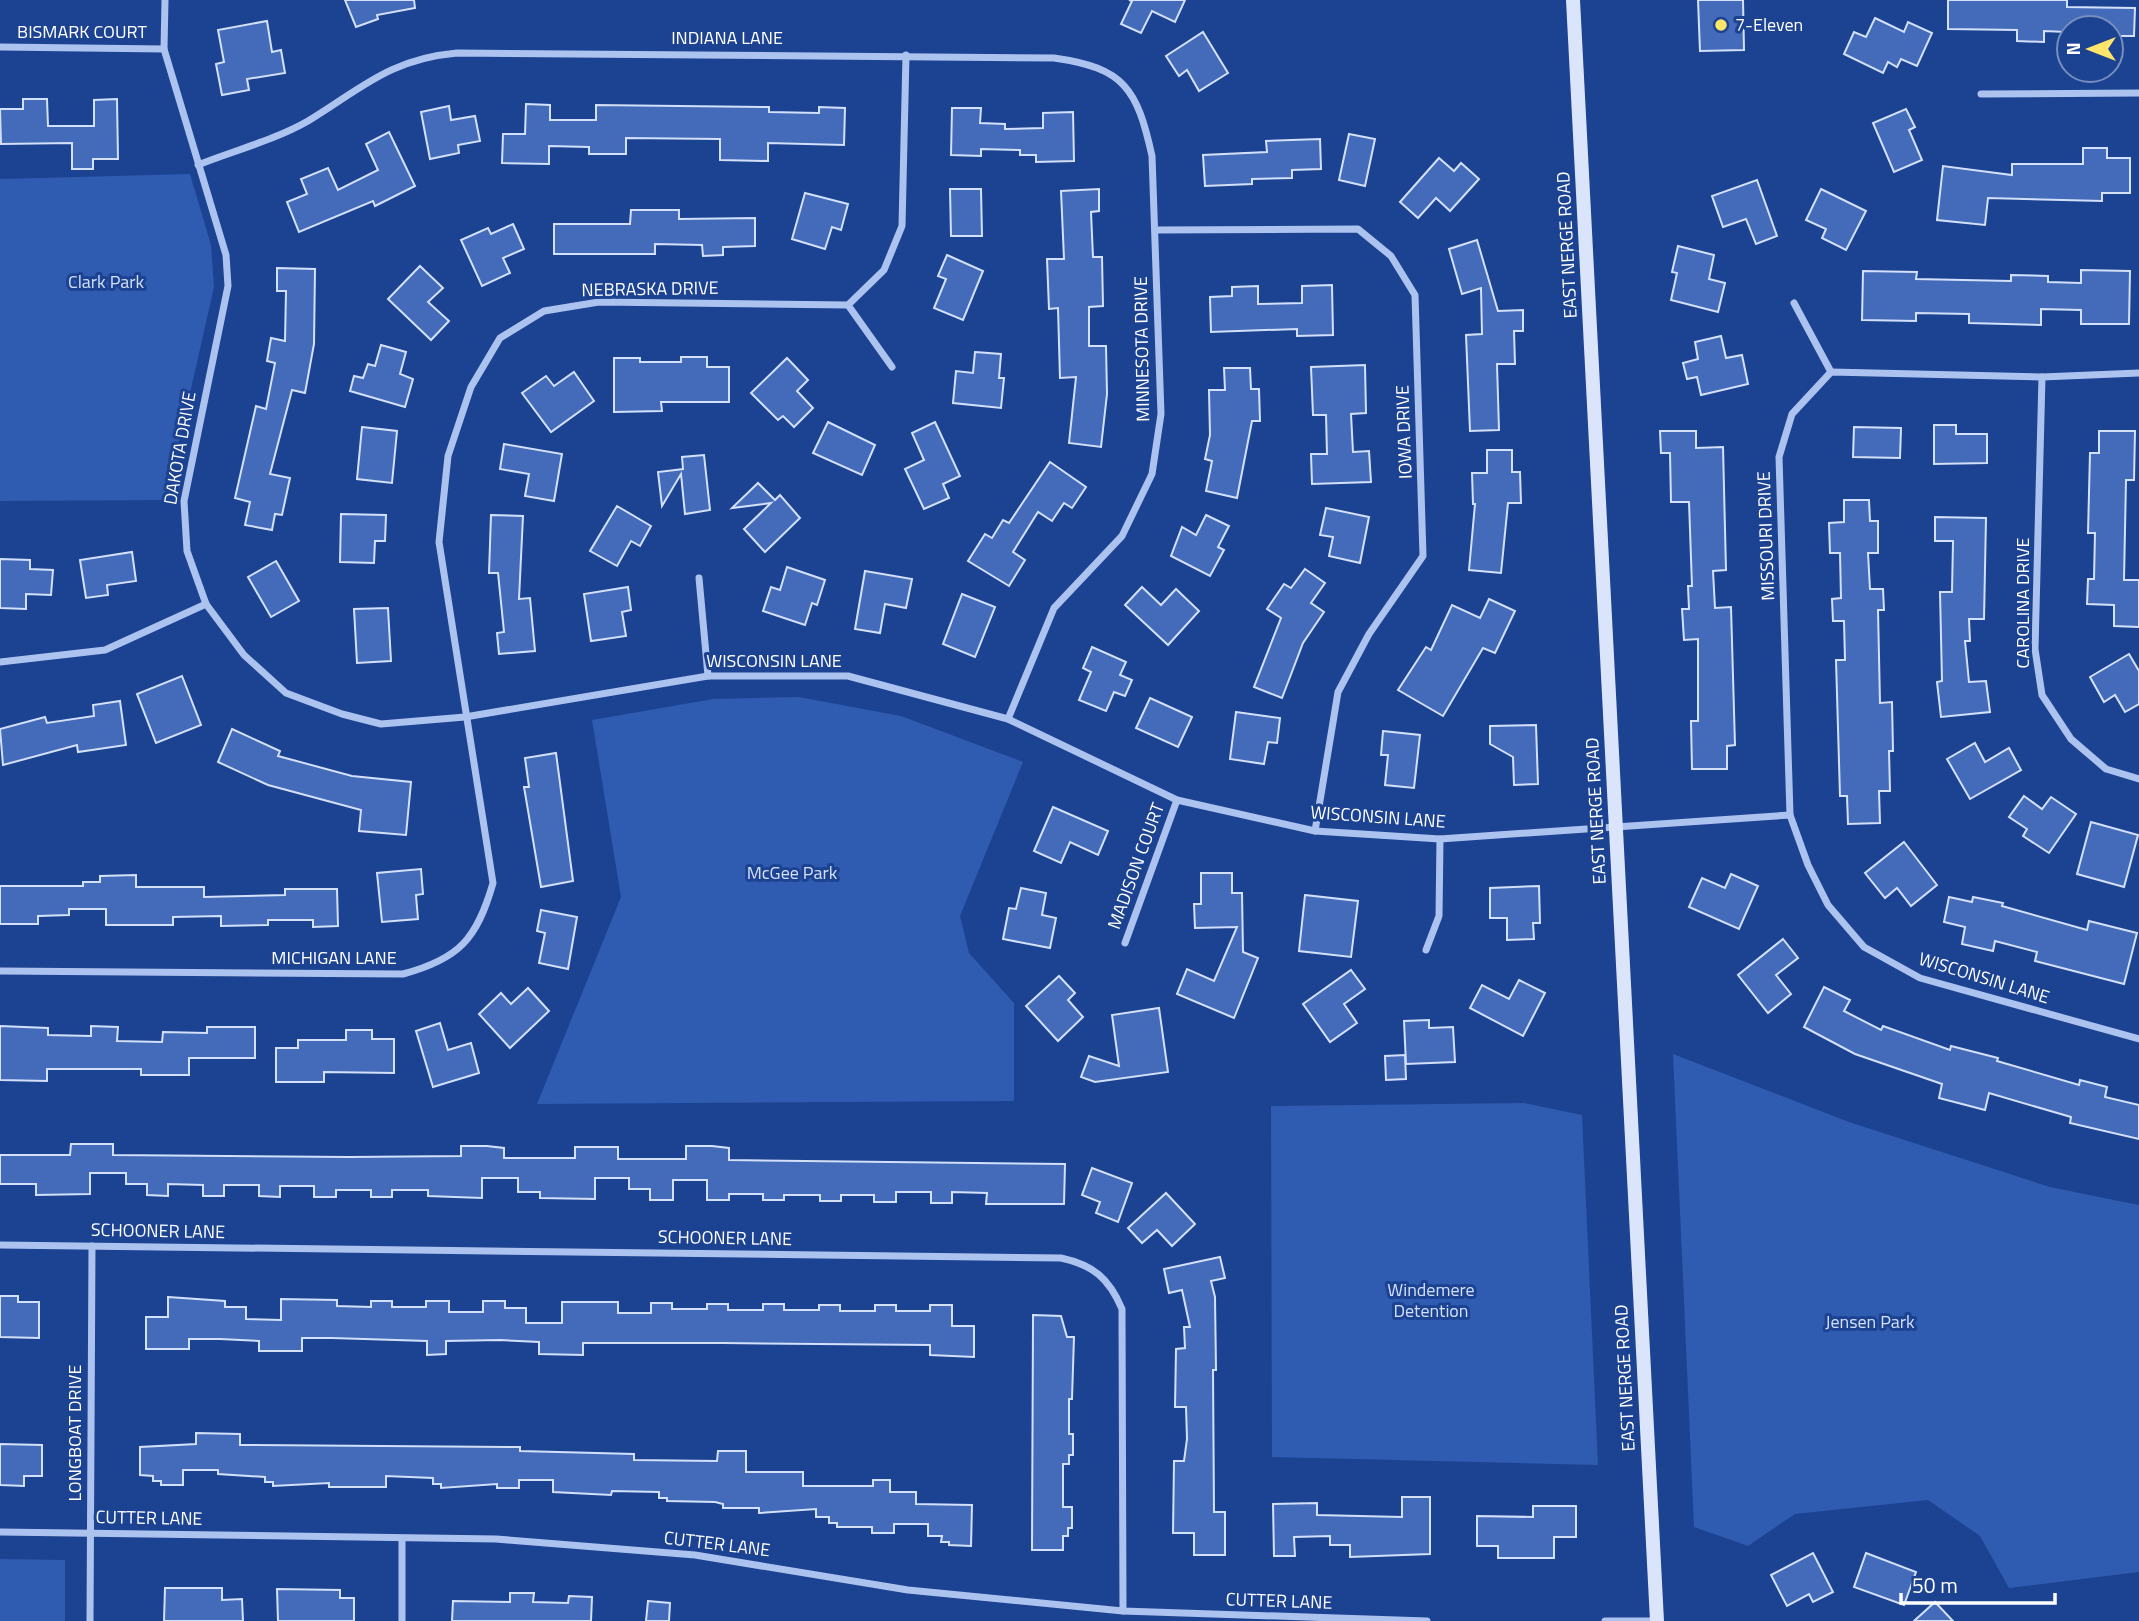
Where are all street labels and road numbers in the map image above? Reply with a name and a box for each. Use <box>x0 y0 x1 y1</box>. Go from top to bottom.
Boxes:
street label: BISMARK COURT <box>17 18 147 45</box>
street label: INDIANA LANE <box>671 24 783 51</box>
street label: EAST NERGE ROAD <box>1549 171 1584 319</box>
street label: NEBRASKA DRIVE <box>581 274 719 303</box>
street label: MINNESOTA DRIVE <box>1127 276 1156 422</box>
street label: IOWA DRIVE <box>1388 385 1419 479</box>
street label: DAKOTA DRIVE <box>156 389 203 507</box>
street label: MISSOURI DRIVE <box>1750 471 1781 601</box>
street label: CAROLINA DRIVE <box>2009 537 2036 668</box>
street label: WISCONSIN LANE <box>706 647 842 674</box>
street label: EAST NERGE ROAD <box>1578 737 1613 885</box>
street label: MADISON COURT <box>1100 798 1171 933</box>
street label: WISCONSIN LANE <box>1309 798 1447 835</box>
street label: MICHIGAN LANE <box>271 944 397 971</box>
street label: WISCONSIN LANE <box>1915 945 2053 1010</box>
street label: SCHOONER LANE <box>91 1216 225 1245</box>
street label: SCHOONER LANE <box>658 1223 792 1252</box>
street label: EAST NERGE ROAD <box>1607 1304 1642 1452</box>
street label: LONGBOAT DRIVE <box>61 1364 88 1502</box>
street label: CUTTER LANE <box>95 1503 203 1532</box>
street label: CUTTER LANE <box>662 1524 772 1563</box>
street label: CUTTER LANE <box>1225 1585 1333 1616</box>

